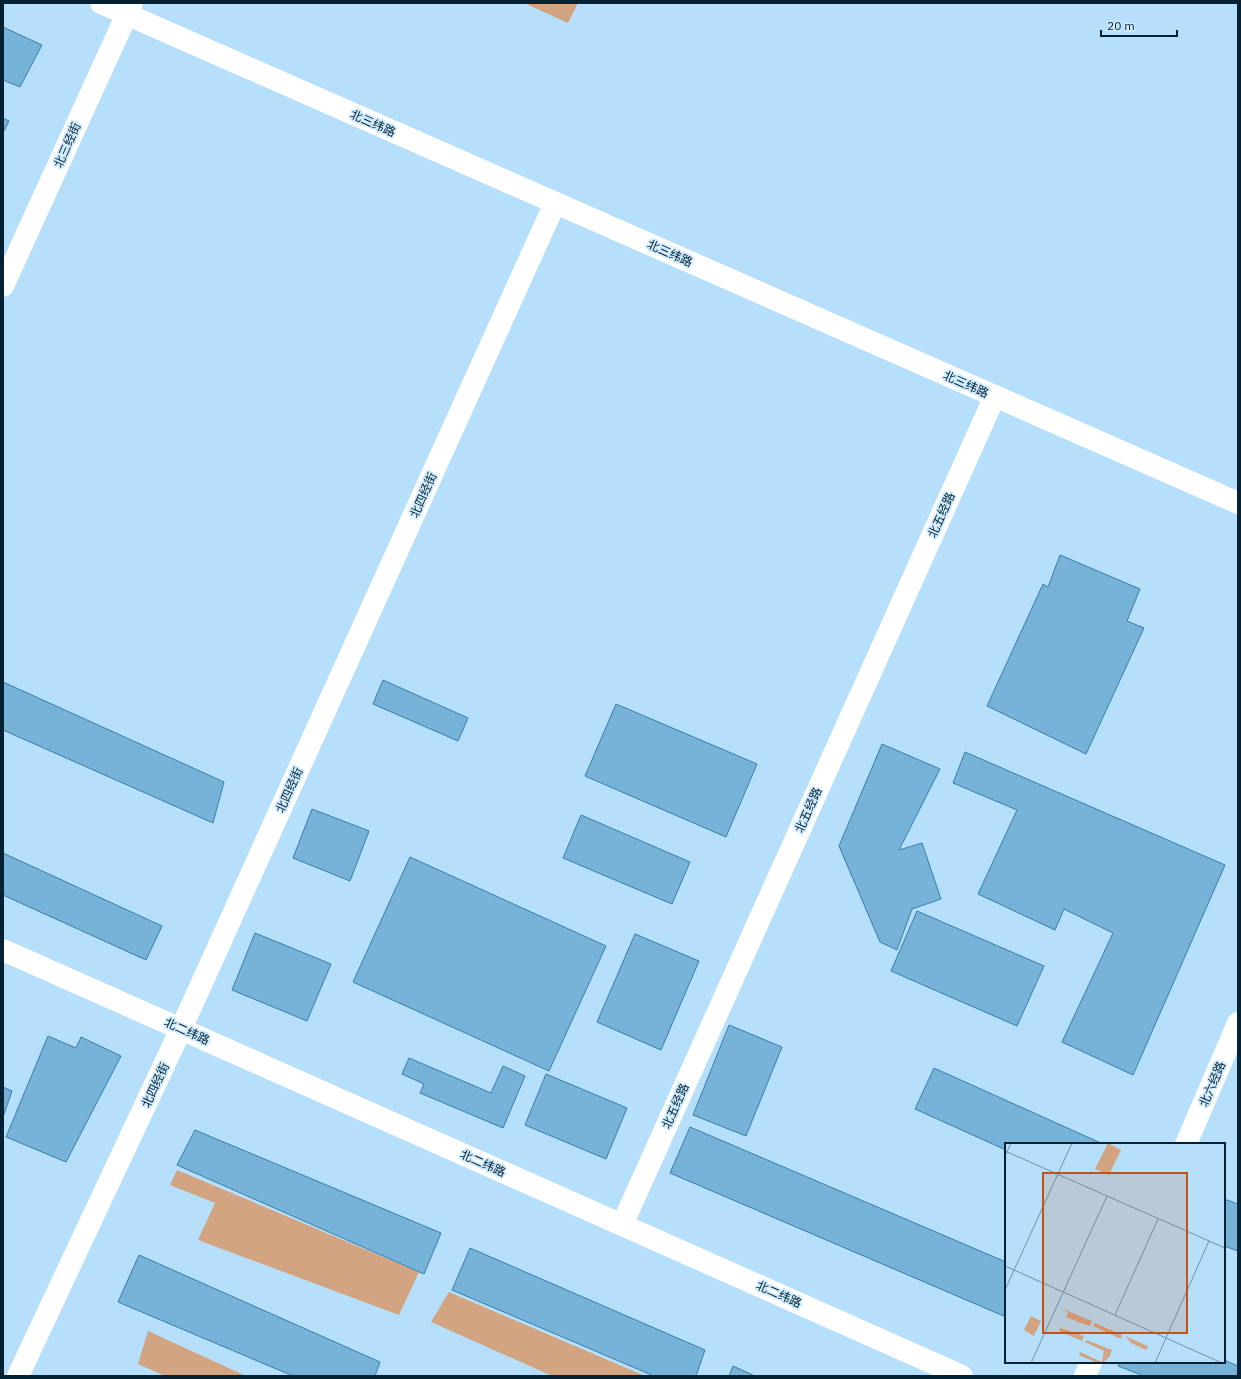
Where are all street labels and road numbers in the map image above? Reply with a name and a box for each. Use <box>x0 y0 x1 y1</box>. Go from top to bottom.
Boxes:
street label: 北三纬路 <box>348 106 398 140</box>
street label: 北三经街 <box>50 120 84 170</box>
street label: 北三纬路 <box>645 236 695 270</box>
street label: 北三纬路 <box>941 367 991 401</box>
street label: 北四经街 <box>406 470 440 520</box>
street label: 北五经路 <box>924 490 958 540</box>
street label: 北四经街 <box>272 765 306 815</box>
street label: 北五经路 <box>791 785 825 835</box>
street label: 北二纬路 <box>162 1014 212 1048</box>
street label: 北六经路 <box>1196 1059 1228 1109</box>
street label: 北四经街 <box>138 1060 172 1110</box>
street label: 北五经路 <box>658 1081 692 1131</box>
street label: 北二纬路 <box>458 1146 508 1180</box>
street label: 北二纬路 <box>754 1277 804 1311</box>

